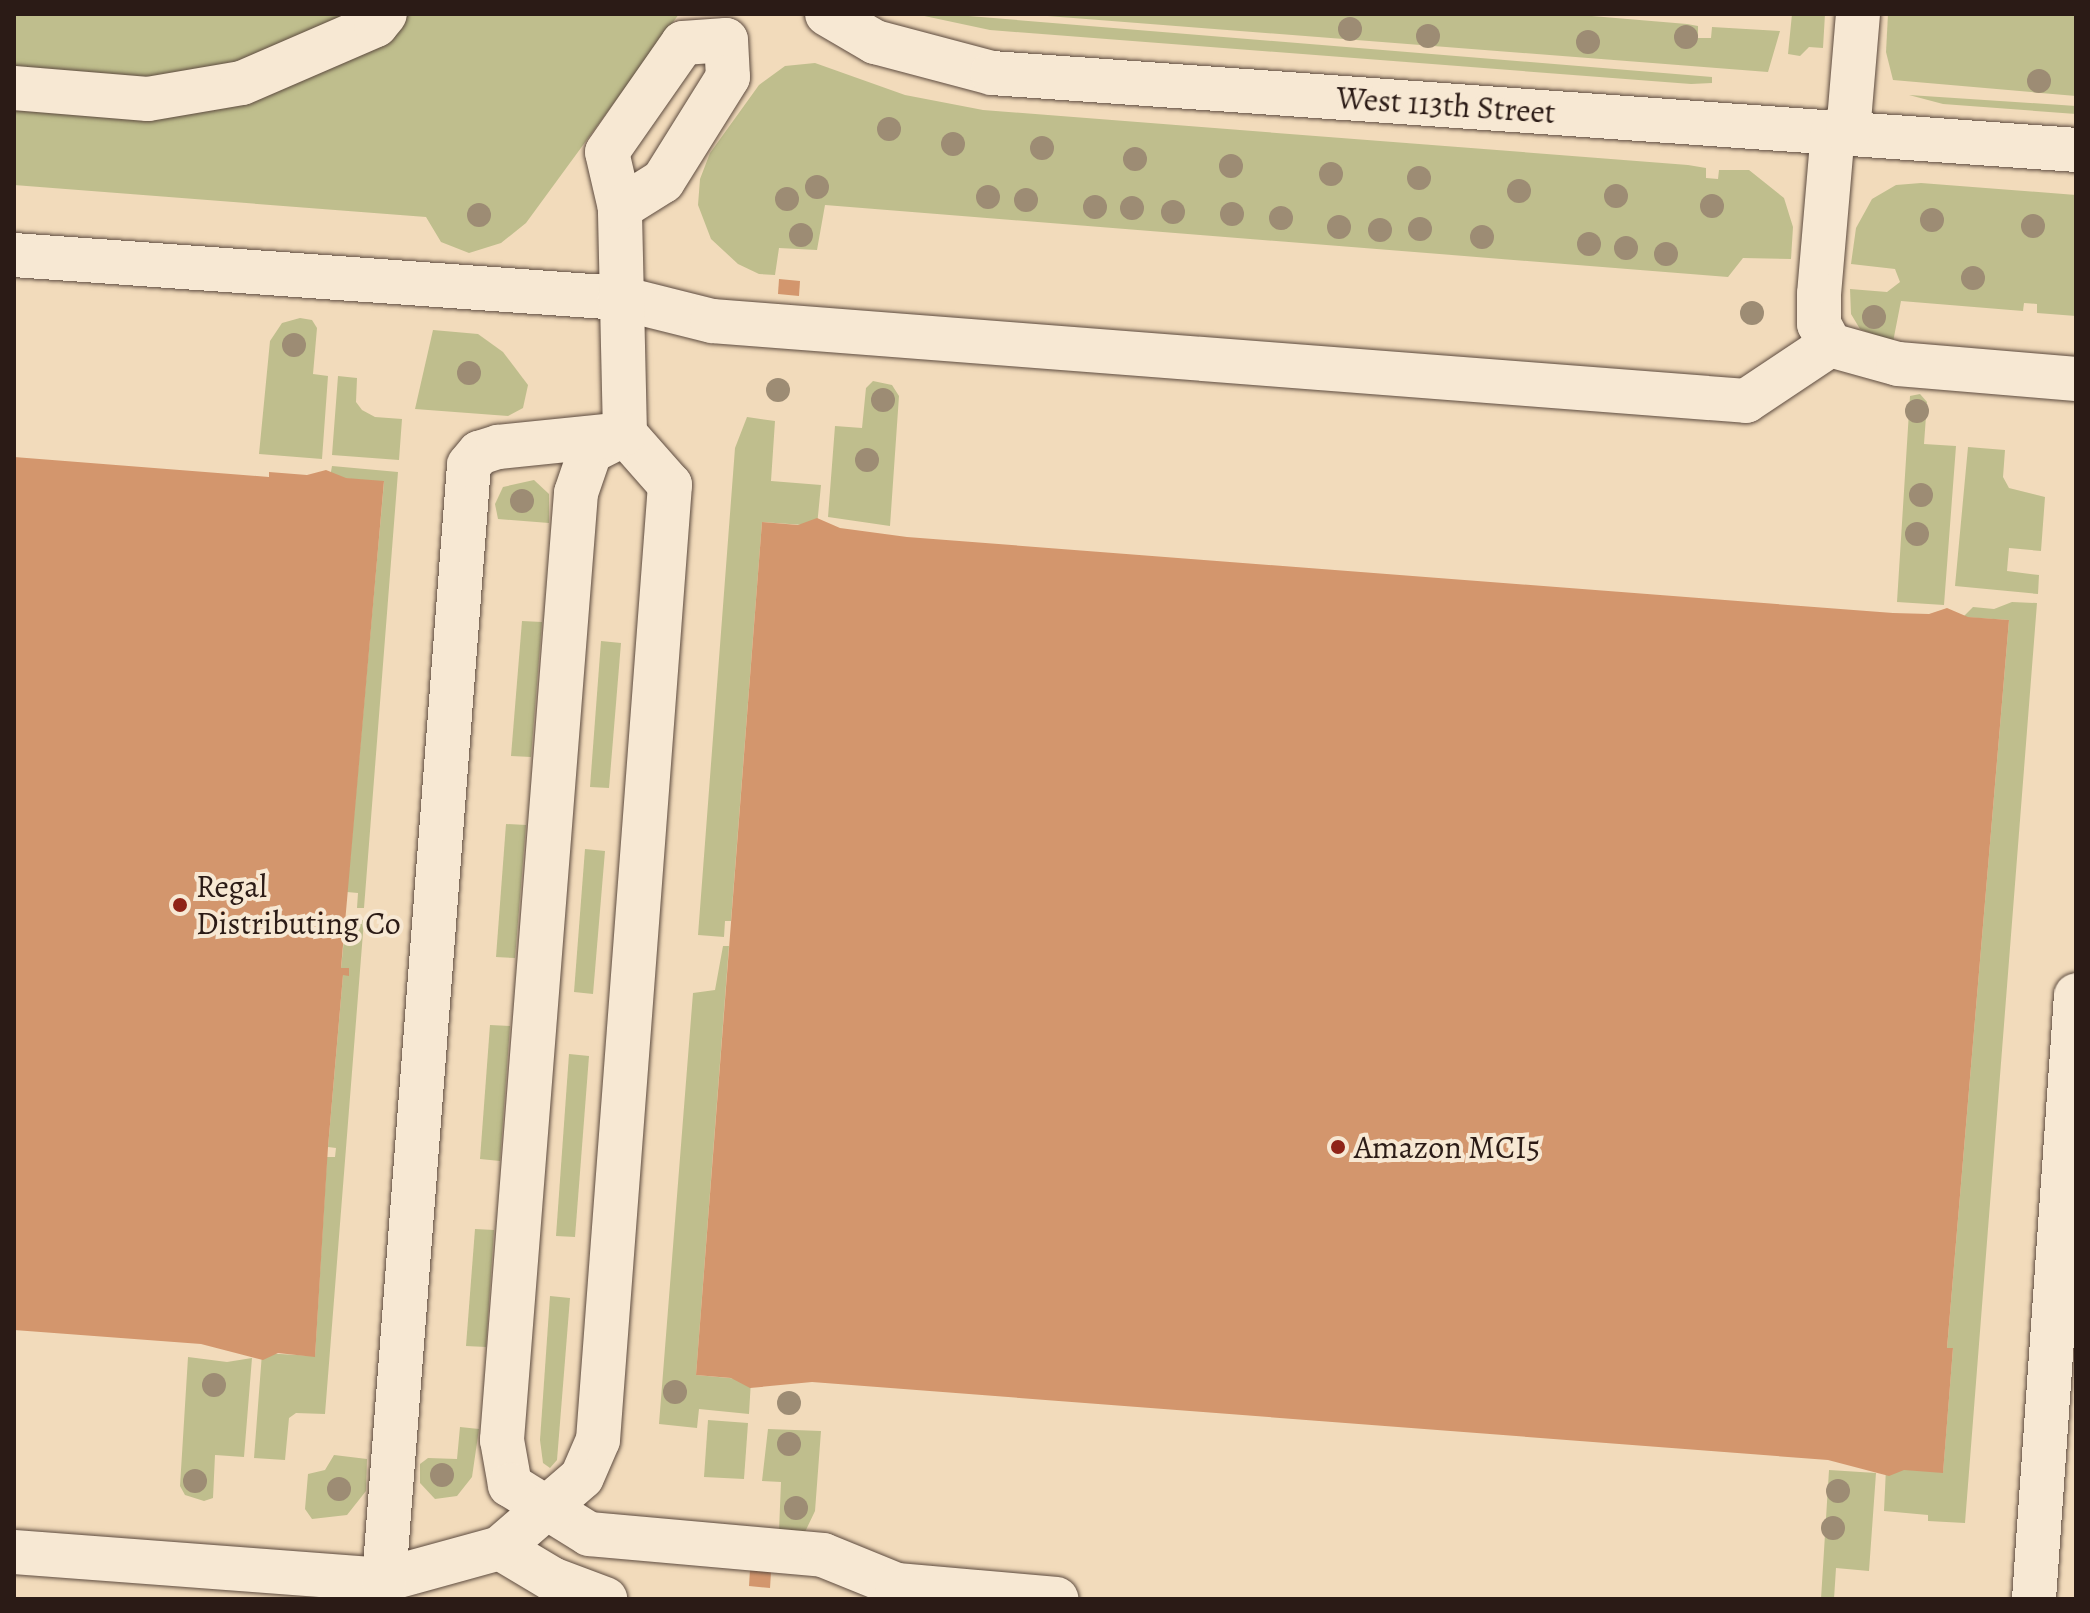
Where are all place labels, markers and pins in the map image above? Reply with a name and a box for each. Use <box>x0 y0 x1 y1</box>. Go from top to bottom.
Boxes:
place label: Regal Distributing Co <box>196 868 401 943</box>
marker: Regal Distributing Co <box>171 896 189 914</box>
place label: Amazon MCI5 <box>1354 1128 1540 1166</box>
marker: Amazon MCI5 <box>1329 1138 1347 1156</box>

